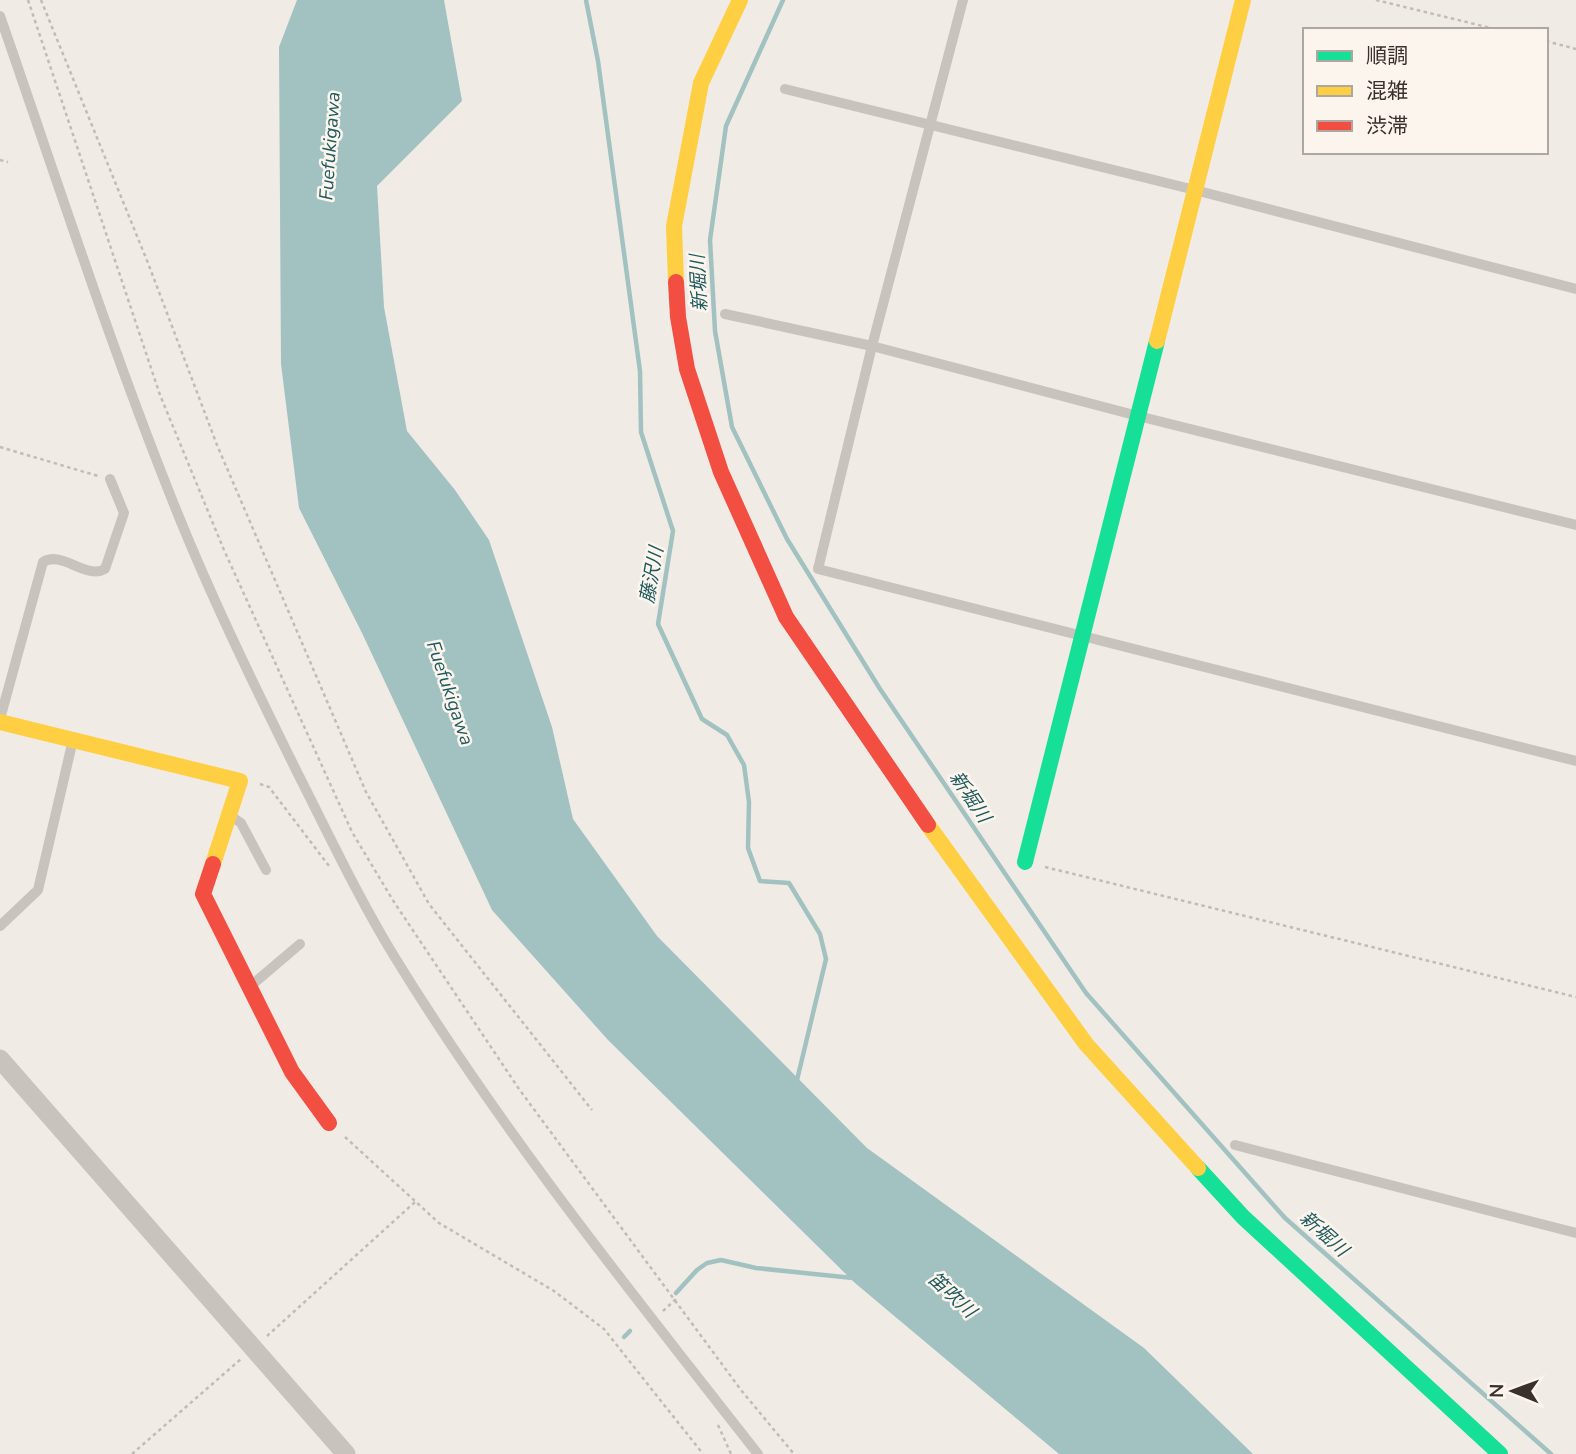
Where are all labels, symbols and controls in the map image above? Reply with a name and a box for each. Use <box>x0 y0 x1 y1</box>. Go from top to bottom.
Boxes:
legend <box>1303 28 1548 154</box>
text: 順調 <box>1366 42 1408 70</box>
text: 混雑 <box>1366 77 1408 105</box>
water label: Fuefukigawa <box>313 91 347 201</box>
text: 渋滞 <box>1366 112 1408 140</box>
water label: 新堀川 <box>684 252 713 312</box>
water label: 藤沢川 <box>634 543 670 605</box>
water label: Fuefukigawa <box>420 637 480 749</box>
water label: 新堀川 <box>943 766 998 830</box>
water label: 新堀川 <box>1294 1205 1355 1264</box>
water label: 笛吹川 <box>922 1266 983 1325</box>
north arrow <box>1478 1356 1548 1426</box>
text: N <box>1484 1383 1510 1398</box>

